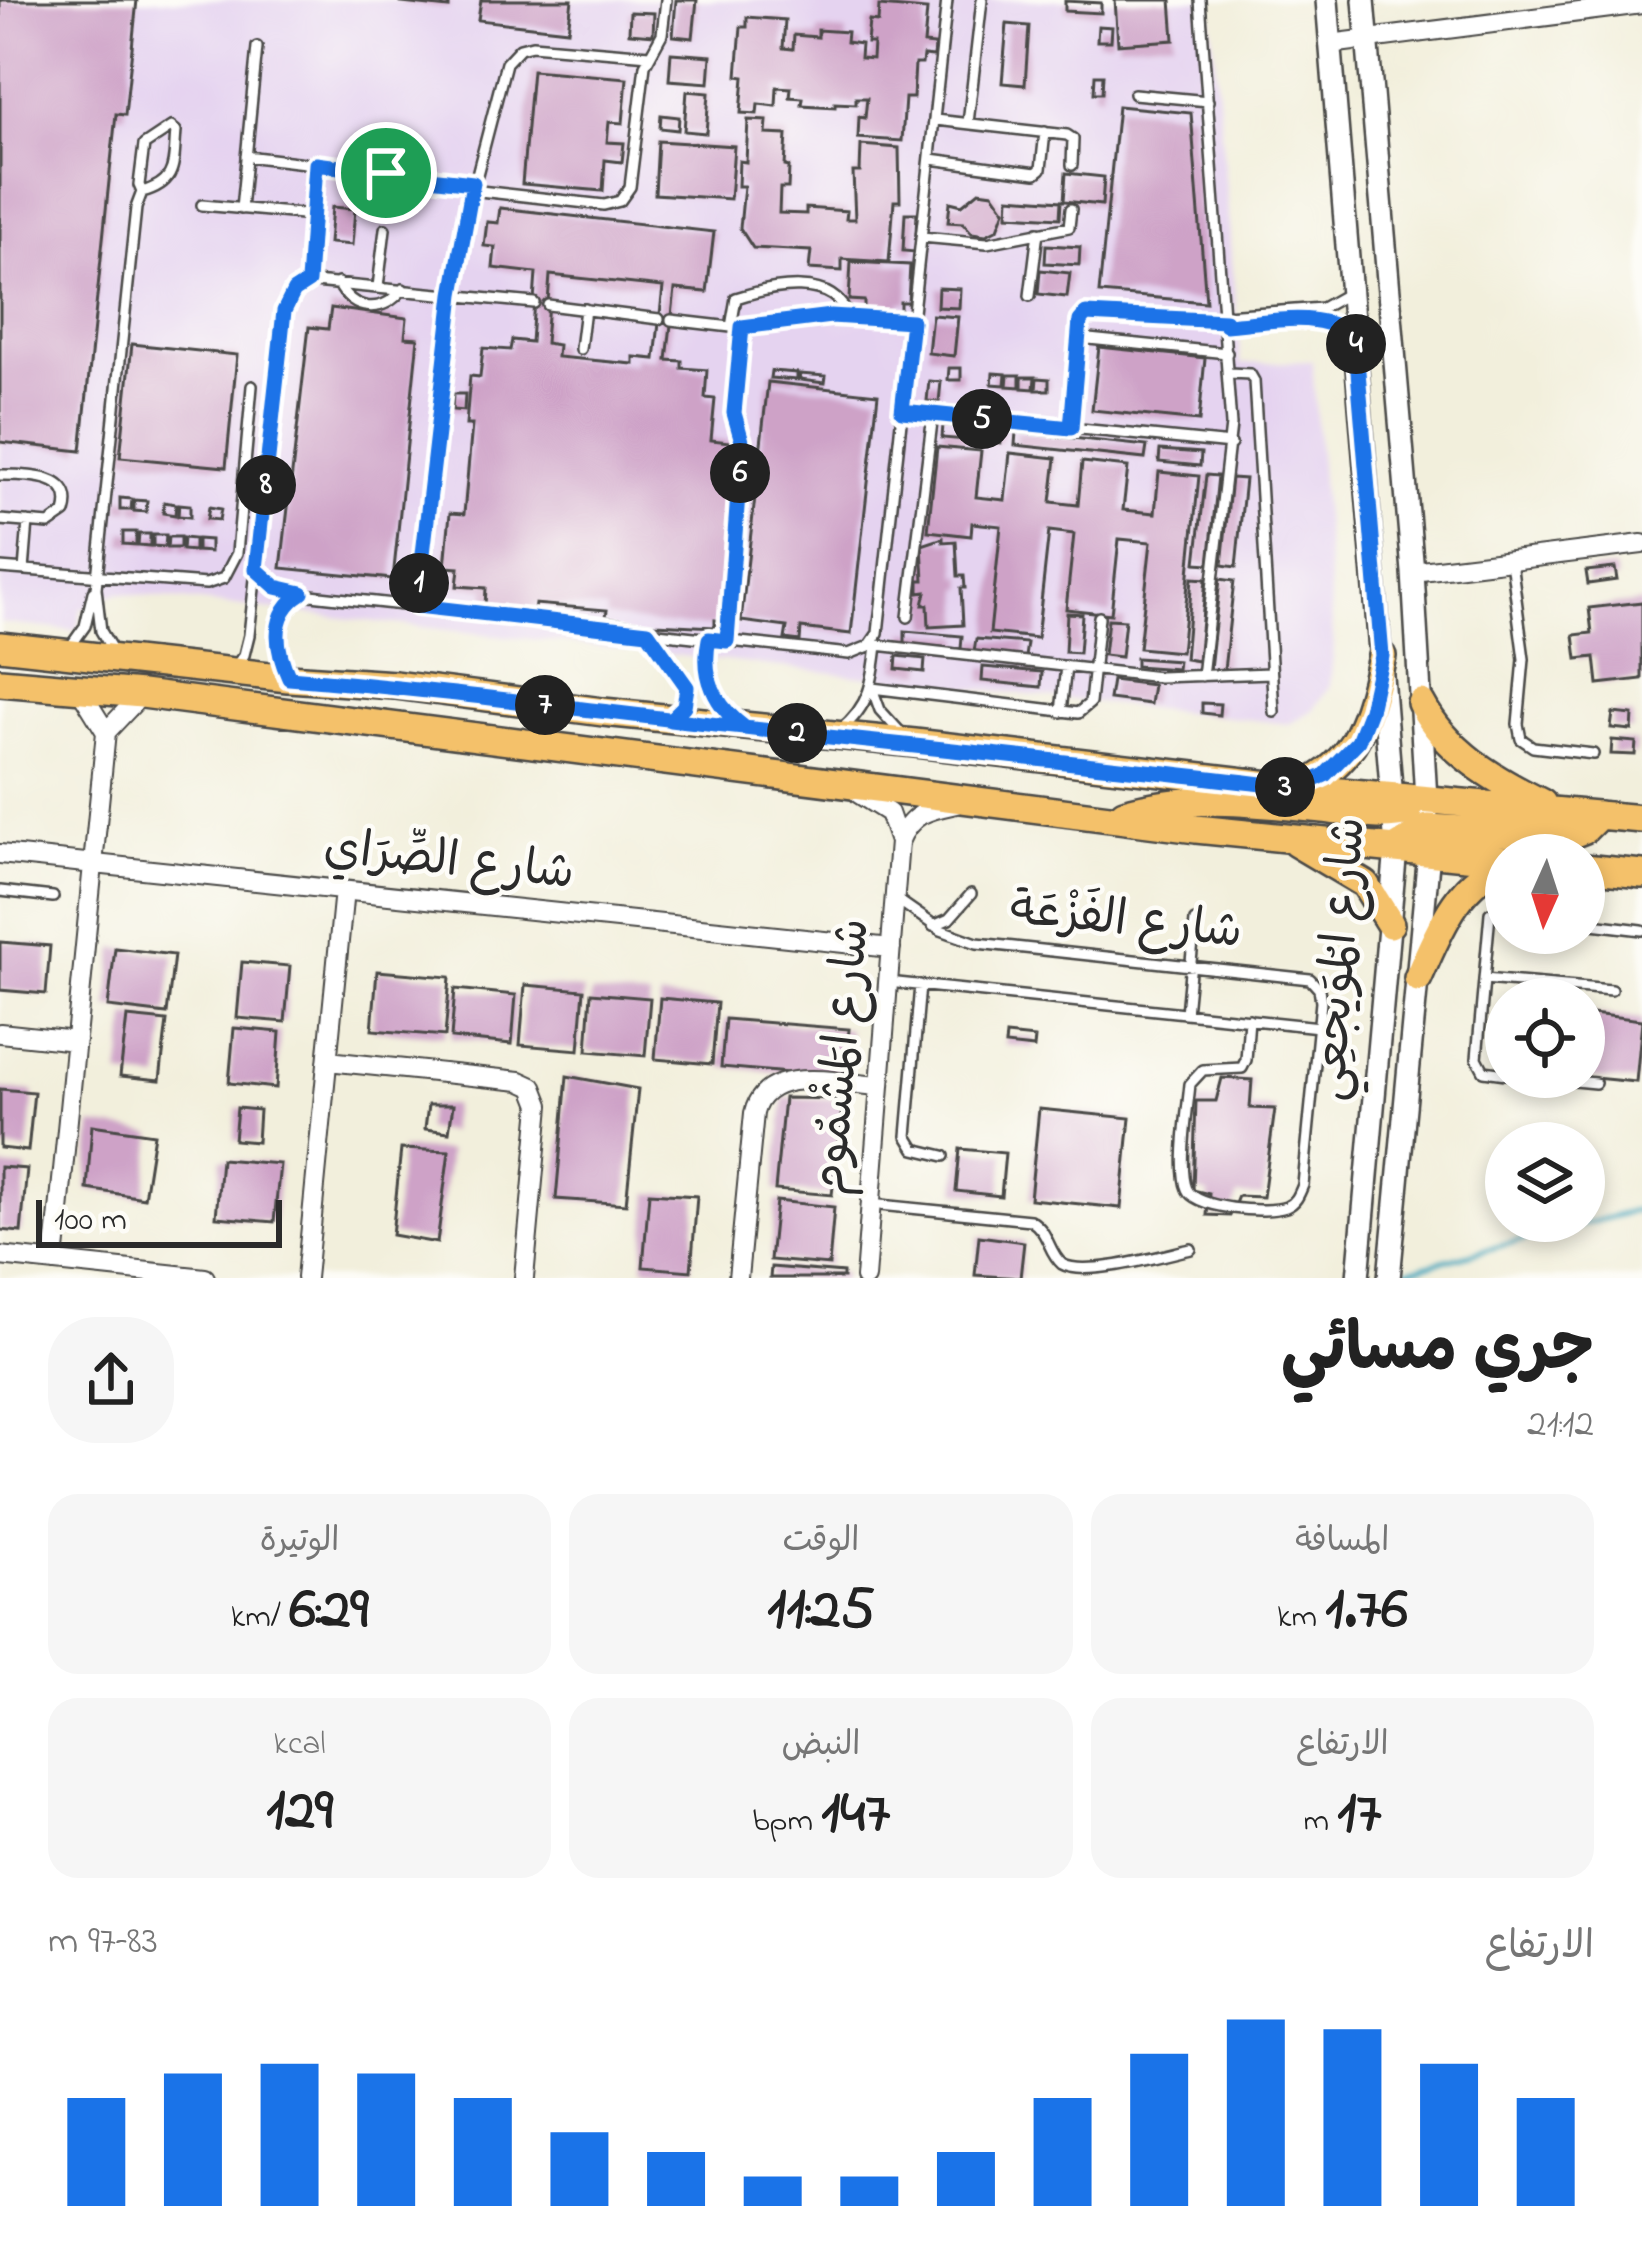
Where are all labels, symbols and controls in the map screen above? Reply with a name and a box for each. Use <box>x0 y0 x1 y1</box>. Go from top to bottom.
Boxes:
pin <box>335 122 437 224</box>
icon: arrive <box>353 140 419 206</box>
pin: 4 <box>1326 314 1386 374</box>
text: 4 <box>1349 320 1363 368</box>
pin: 5 <box>952 389 1012 449</box>
text: 5 <box>973 395 991 443</box>
pin: 6 <box>710 443 770 503</box>
text: 6 <box>733 449 747 497</box>
pin: 8 <box>236 455 296 515</box>
text: 8 <box>260 461 272 509</box>
pin: 1 <box>389 553 449 613</box>
text: 1 <box>414 559 424 607</box>
pin: 7 <box>515 675 575 735</box>
text: 7 <box>538 681 552 729</box>
pin: 2 <box>767 703 827 763</box>
text: 2 <box>789 709 805 757</box>
pin: 3 <box>1255 757 1315 817</box>
text: 3 <box>1278 763 1292 811</box>
street label: شارع الصِّرَاي <box>320 814 578 910</box>
street label: شارع المُوَيجعِي <box>1296 815 1388 1103</box>
north arrow <box>1485 834 1605 954</box>
map controls <box>1485 834 1605 1242</box>
street label: شارع الفَزْعَة <box>1006 875 1246 969</box>
street label: شارع المَشْمُوم <box>796 916 890 1198</box>
button: locate <box>1485 978 1605 1098</box>
button: layers <box>1485 1122 1605 1242</box>
scale bar <box>36 1194 282 1247</box>
text: 100 m <box>54 1197 127 1245</box>
text: جري مسائي <box>1281 1304 1594 1400</box>
button: share <box>48 1317 174 1443</box>
text: 21:12 <box>1527 1397 1594 1454</box>
text: الوتيرة <box>260 1518 340 1566</box>
text: الوقت <box>783 1518 860 1566</box>
text: المسافة <box>1295 1518 1389 1566</box>
text: 6:29 <box>289 1568 369 1655</box>
text: 11:25 <box>767 1568 875 1655</box>
text: 1.76 <box>1325 1568 1408 1655</box>
text: /km <box>231 1594 289 1642</box>
text: km <box>1277 1594 1325 1642</box>
text: kcal <box>273 1721 326 1769</box>
text: النبض <box>782 1722 860 1770</box>
text: الارتفاع <box>1296 1722 1389 1770</box>
text: 129 <box>266 1769 333 1856</box>
text: 147 <box>821 1772 890 1859</box>
text: 17 <box>1337 1772 1381 1859</box>
text: bpm <box>752 1798 821 1846</box>
text: m <box>1304 1798 1337 1846</box>
text: 83–97 m <box>48 1914 158 1971</box>
text: الارتفاع <box>1485 1919 1594 1976</box>

